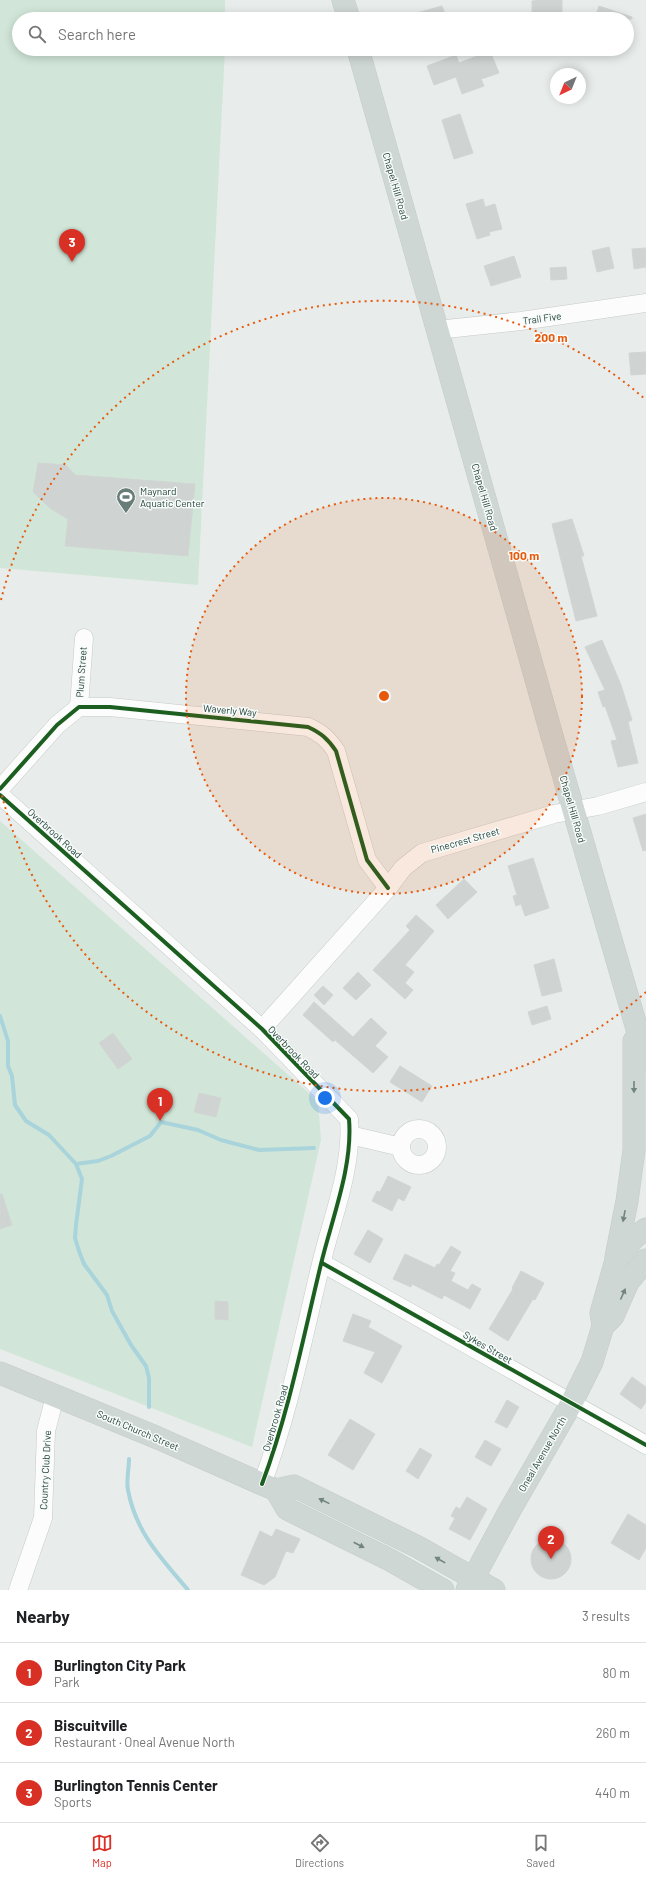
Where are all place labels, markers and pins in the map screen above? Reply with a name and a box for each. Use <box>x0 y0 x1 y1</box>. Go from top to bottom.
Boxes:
pin: 3 <box>59 229 85 262</box>
place label: Maynard Aquatic Center <box>140 485 205 509</box>
sports icon: Maynard Aquatic Center <box>115 486 137 514</box>
centre of rings <box>377 689 391 703</box>
pin: 1 <box>147 1088 173 1121</box>
pin: 2 <box>538 1526 564 1559</box>

